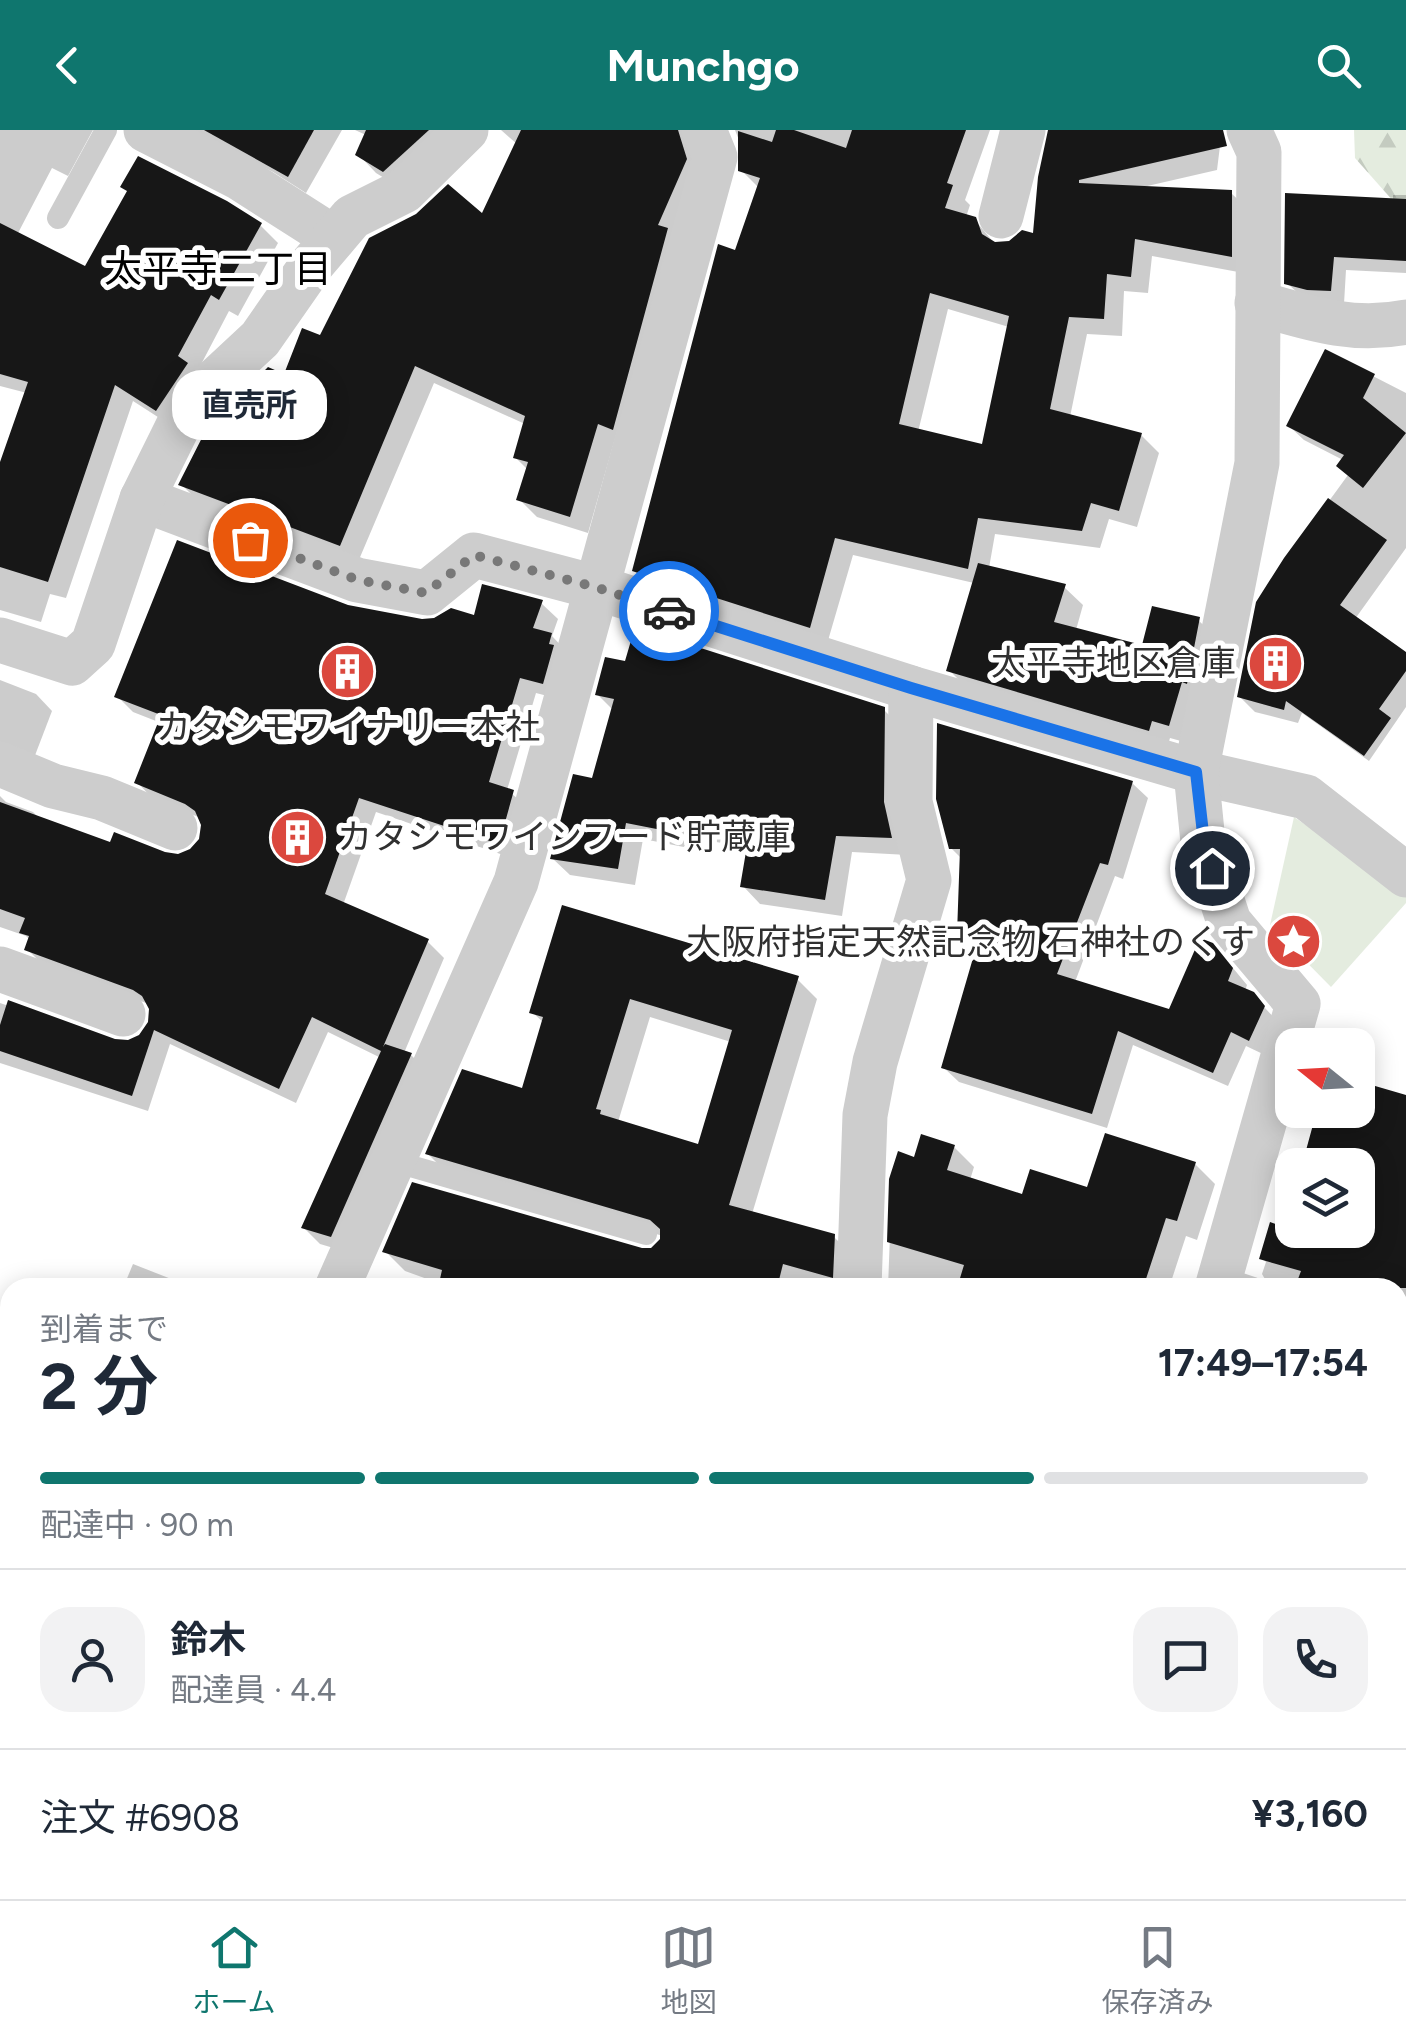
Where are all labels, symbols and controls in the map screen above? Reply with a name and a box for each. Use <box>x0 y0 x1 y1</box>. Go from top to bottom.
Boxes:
icon: back <box>40 38 95 93</box>
text: Munchgo <box>606 38 800 92</box>
icon: search <box>1311 38 1366 93</box>
district label: 太平寺二丁目 <box>104 246 332 292</box>
callout: 直売所 <box>172 370 328 440</box>
text: 直売所 <box>201 386 298 424</box>
pin <box>208 498 293 583</box>
icon: bag <box>223 513 278 568</box>
courier <box>619 561 719 661</box>
icon: car <box>642 584 697 639</box>
building icon: 太平寺地区倉庫 <box>1245 633 1305 693</box>
building icon: カタシモワイナリー本社 <box>318 641 378 701</box>
place label: 太平寺地区倉庫 <box>991 642 1236 684</box>
place label: カタシモワイナリー本社 <box>156 706 540 748</box>
building icon: カタシモワインフード貯蔵庫 <box>268 807 328 867</box>
place label: カタシモワインフード貯蔵庫 <box>337 816 791 858</box>
pin <box>1170 826 1255 911</box>
icon: home <box>1185 841 1240 896</box>
place icon: 大阪府指定天然記念物 石神社のくす <box>1264 912 1324 972</box>
place label: 大阪府指定天然記念物 石神社のくす <box>686 921 1255 963</box>
north arrow <box>1275 1028 1375 1128</box>
map controls <box>1275 1028 1375 1248</box>
button: layers <box>1275 1148 1375 1248</box>
text: 到着まで <box>40 1310 168 1348</box>
text: 17:49–17:54 <box>1158 1340 1368 1386</box>
text: 2 分 <box>40 1347 158 1425</box>
text: 配達中 · 90 m <box>40 1506 234 1544</box>
button: person <box>40 1607 145 1712</box>
button: chat <box>1133 1607 1238 1712</box>
button: phone <box>1263 1607 1368 1712</box>
text: 鈴木 <box>170 1617 246 1663</box>
text: 配達員 · 4.4 <box>170 1671 336 1709</box>
text: ¥3,160 <box>1252 1791 1368 1837</box>
text: 注文 #6908 <box>40 1795 240 1841</box>
tab: ホーム <box>192 1920 276 2020</box>
tab: 地図 <box>661 1920 717 2020</box>
tab: 保存済み <box>1101 1920 1214 2020</box>

